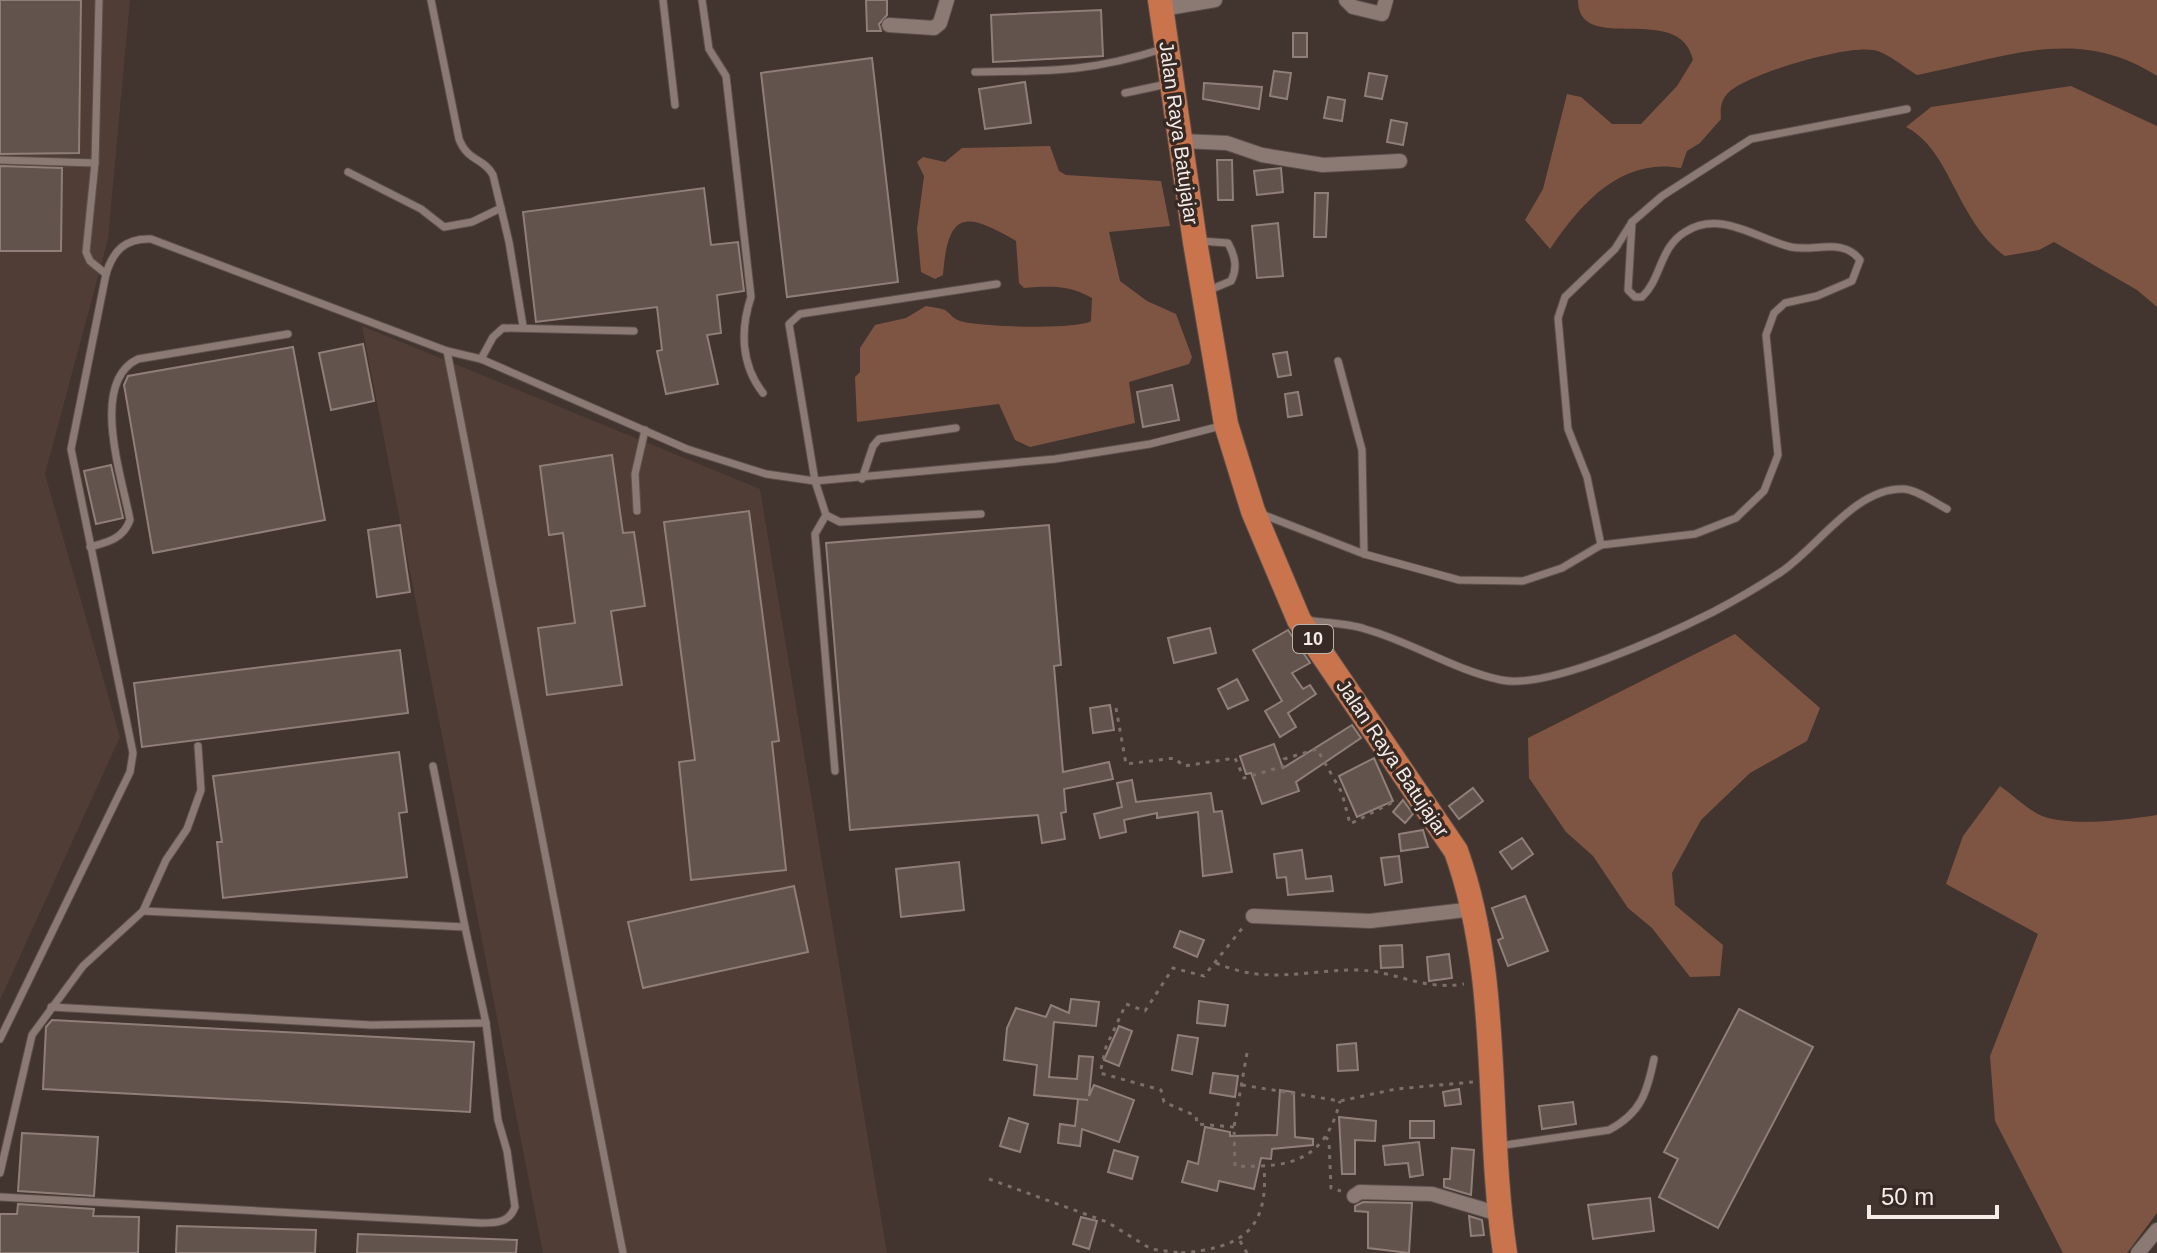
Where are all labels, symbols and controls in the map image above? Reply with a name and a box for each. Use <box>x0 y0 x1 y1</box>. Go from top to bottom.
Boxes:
street label: Jalan Raya Batujajar <box>1155 40 1203 226</box>
road number: 10 <box>1293 625 1333 653</box>
street label: Jalan Raya Batujajar <box>1332 675 1454 841</box>
scale bar <box>1869 1169 1997 1219</box>
text: 50 m <box>1881 1183 1934 1210</box>

